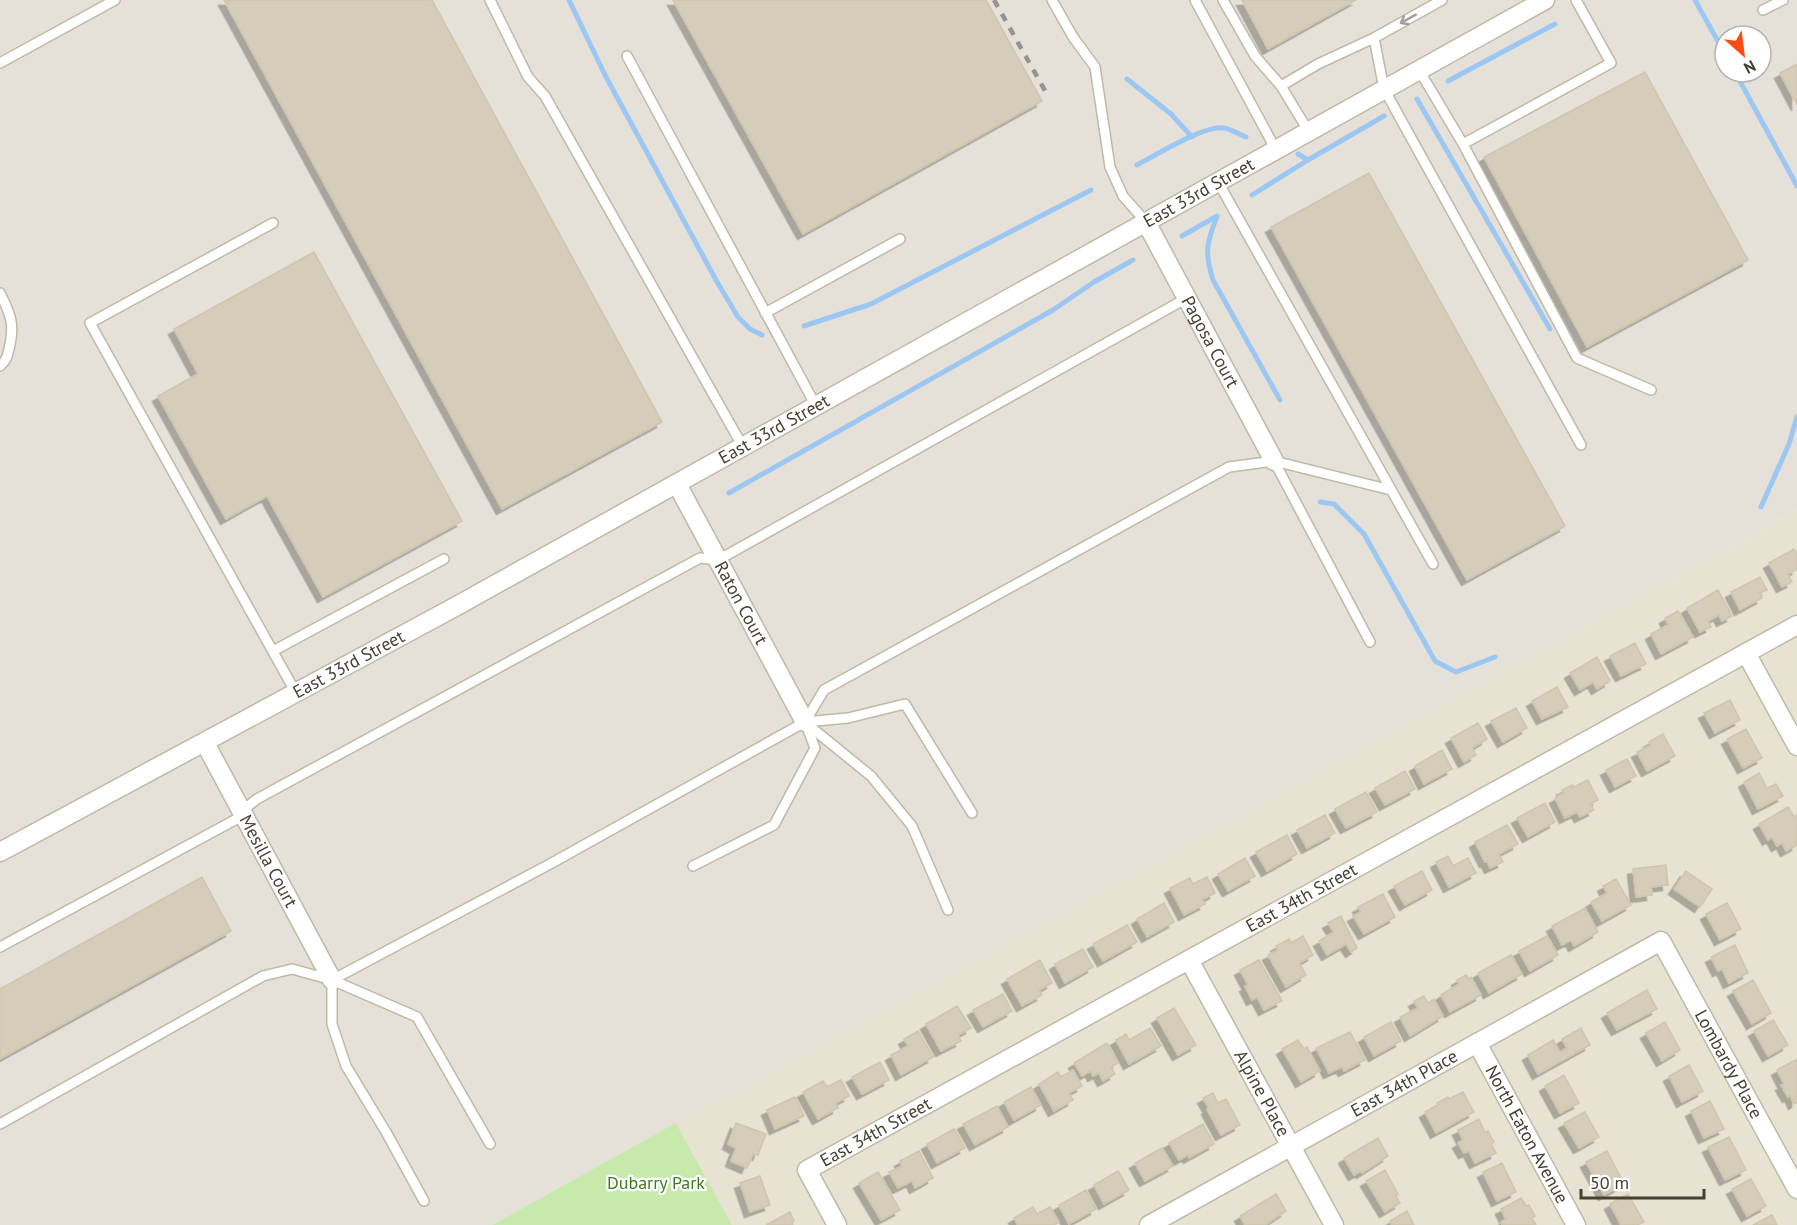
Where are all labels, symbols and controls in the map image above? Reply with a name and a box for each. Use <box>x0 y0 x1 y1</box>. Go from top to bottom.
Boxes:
one-way arrow <box>1400 13 1417 25</box>
north arrow <box>1713 24 1773 84</box>
text: N <box>1741 56 1759 79</box>
street label: East 33rd Street <box>1139 152 1258 232</box>
street label: Pagosa Court <box>1177 292 1245 392</box>
street label: East 33rd Street <box>714 389 833 469</box>
street label: Raton Court <box>710 557 773 648</box>
street label: East 33rd Street <box>289 624 408 703</box>
street label: Mesilla Court <box>235 811 303 911</box>
street label: East 34th Street <box>1241 858 1361 937</box>
street label: Lombardy Place <box>1690 1006 1768 1122</box>
street label: East 34th Place <box>1347 1044 1462 1122</box>
street label: Alpine Place <box>1229 1046 1295 1140</box>
street label: North Eaton Avenue <box>1480 1061 1574 1207</box>
street label: East 34th Street <box>816 1092 935 1172</box>
scale bar <box>1581 1162 1704 1200</box>
park label: Dubarry Park <box>607 1171 705 1194</box>
text: 50 m <box>1590 1171 1629 1194</box>

